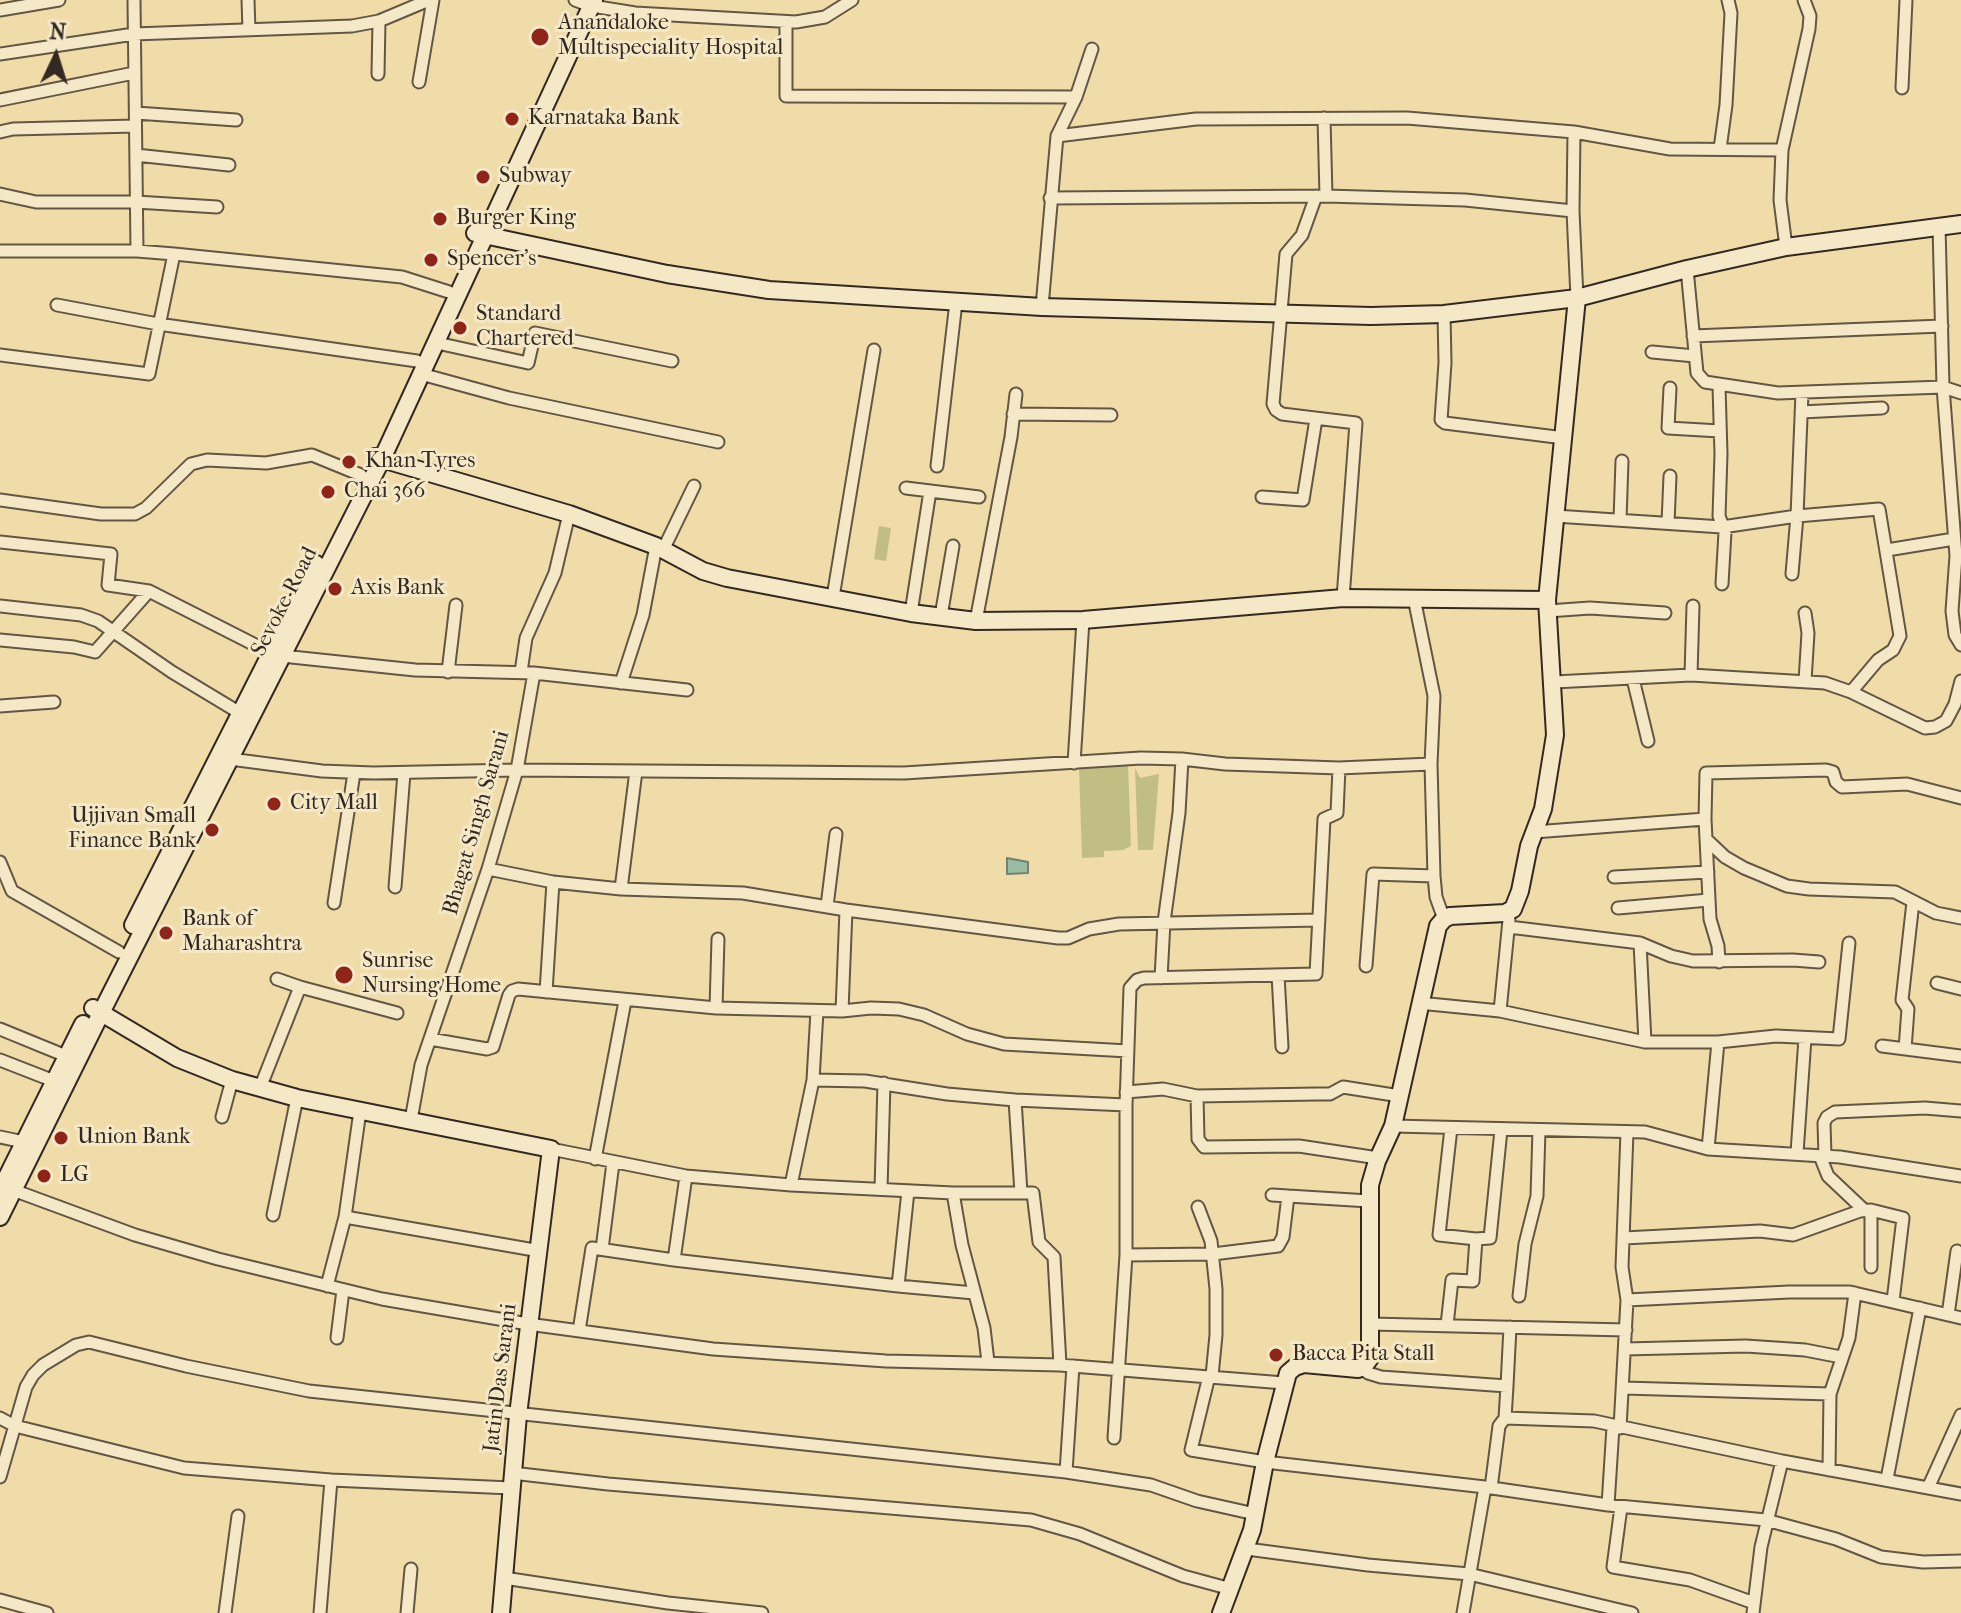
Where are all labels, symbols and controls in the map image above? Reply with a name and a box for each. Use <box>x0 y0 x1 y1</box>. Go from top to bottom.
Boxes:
place label: Anandaloke Multispeciality Hospital <box>558 11 783 62</box>
north arrow <box>16 16 96 96</box>
text: N <box>48 19 67 46</box>
marker: Anandaloke Multispeciality Hospital <box>529 26 551 48</box>
place label: Karnataka Bank <box>528 106 679 132</box>
marker: Karnataka Bank <box>503 110 521 128</box>
place label: Subway <box>499 164 571 190</box>
marker: Subway <box>474 168 492 186</box>
place label: Burger King <box>456 206 576 232</box>
marker: Burger King <box>431 210 449 228</box>
place label: Spencer's <box>447 247 536 273</box>
marker: Spencer's <box>422 251 440 269</box>
place label: Standard Chartered <box>476 302 574 354</box>
marker: Standard Chartered <box>451 319 469 337</box>
place label: Khan Tyres <box>365 449 475 475</box>
marker: Khan Tyres <box>340 453 358 471</box>
place label: Chai 366 <box>344 479 425 505</box>
marker: Chai 366 <box>319 483 337 501</box>
street label: Sevoke Road <box>246 543 324 661</box>
place label: Axis Bank <box>351 576 445 602</box>
marker: Axis Bank <box>326 580 344 598</box>
street label: Bhagat Singh Sarani <box>438 728 516 918</box>
place label: City Mall <box>290 791 378 817</box>
marker: City Mall <box>265 795 283 813</box>
place label: Ujjivan Small Finance Bank <box>68 804 196 856</box>
marker: Ujjivan Small Finance Bank <box>203 821 221 839</box>
place label: Bank of Maharashtra <box>182 907 302 958</box>
marker: Bank of Maharashtra <box>157 924 175 942</box>
place label: Sunrise Nursing Home <box>362 949 501 1000</box>
marker: Sunrise Nursing Home <box>333 964 355 986</box>
place label: Union Bank <box>77 1125 190 1151</box>
marker: Union Bank <box>52 1129 70 1147</box>
place label: LG <box>60 1163 89 1189</box>
marker: LG <box>35 1167 53 1185</box>
street label: Jatin Das Sarani <box>479 1302 523 1454</box>
place label: Bacca Pita Stall <box>1292 1342 1435 1368</box>
marker: Bacca Pita Stall <box>1267 1346 1285 1364</box>

